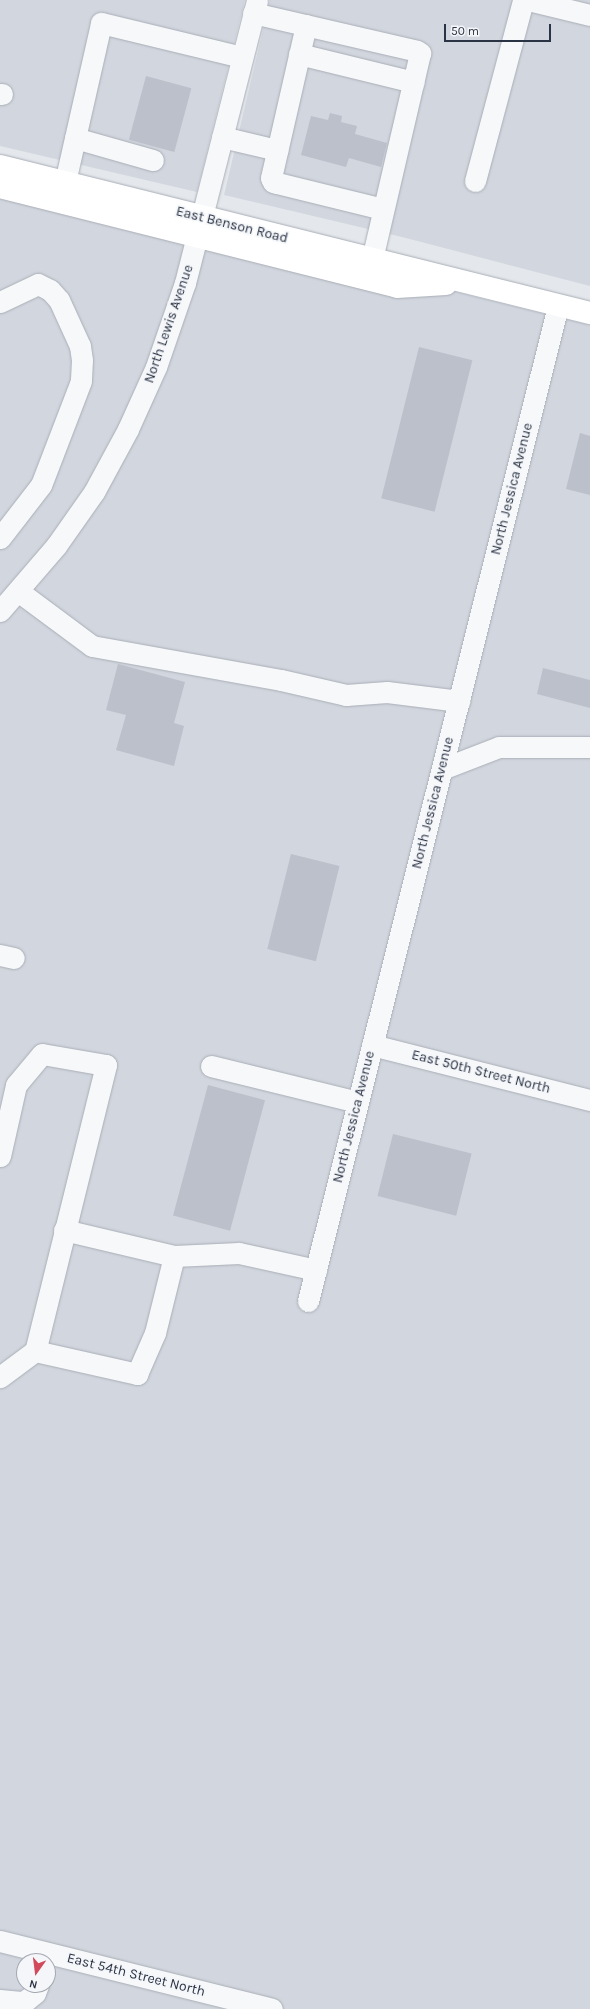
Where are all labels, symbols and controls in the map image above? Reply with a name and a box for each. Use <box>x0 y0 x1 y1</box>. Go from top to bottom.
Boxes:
scale bar <box>446 16 553 42</box>
text: 50 m <box>451 24 479 38</box>
street label: East Benson Road <box>174 203 290 247</box>
street label: North Lewis Avenue <box>141 263 197 385</box>
street label: North Jessica Avenue <box>487 421 537 557</box>
street label: North Jessica Avenue <box>408 735 458 871</box>
street label: East 50th Street North <box>410 1047 552 1097</box>
street label: North Jessica Avenue <box>329 1049 379 1185</box>
street label: East 54th Street North <box>65 1950 207 2000</box>
north arrow <box>16 1953 56 1993</box>
text: N <box>28 1977 39 1991</box>

